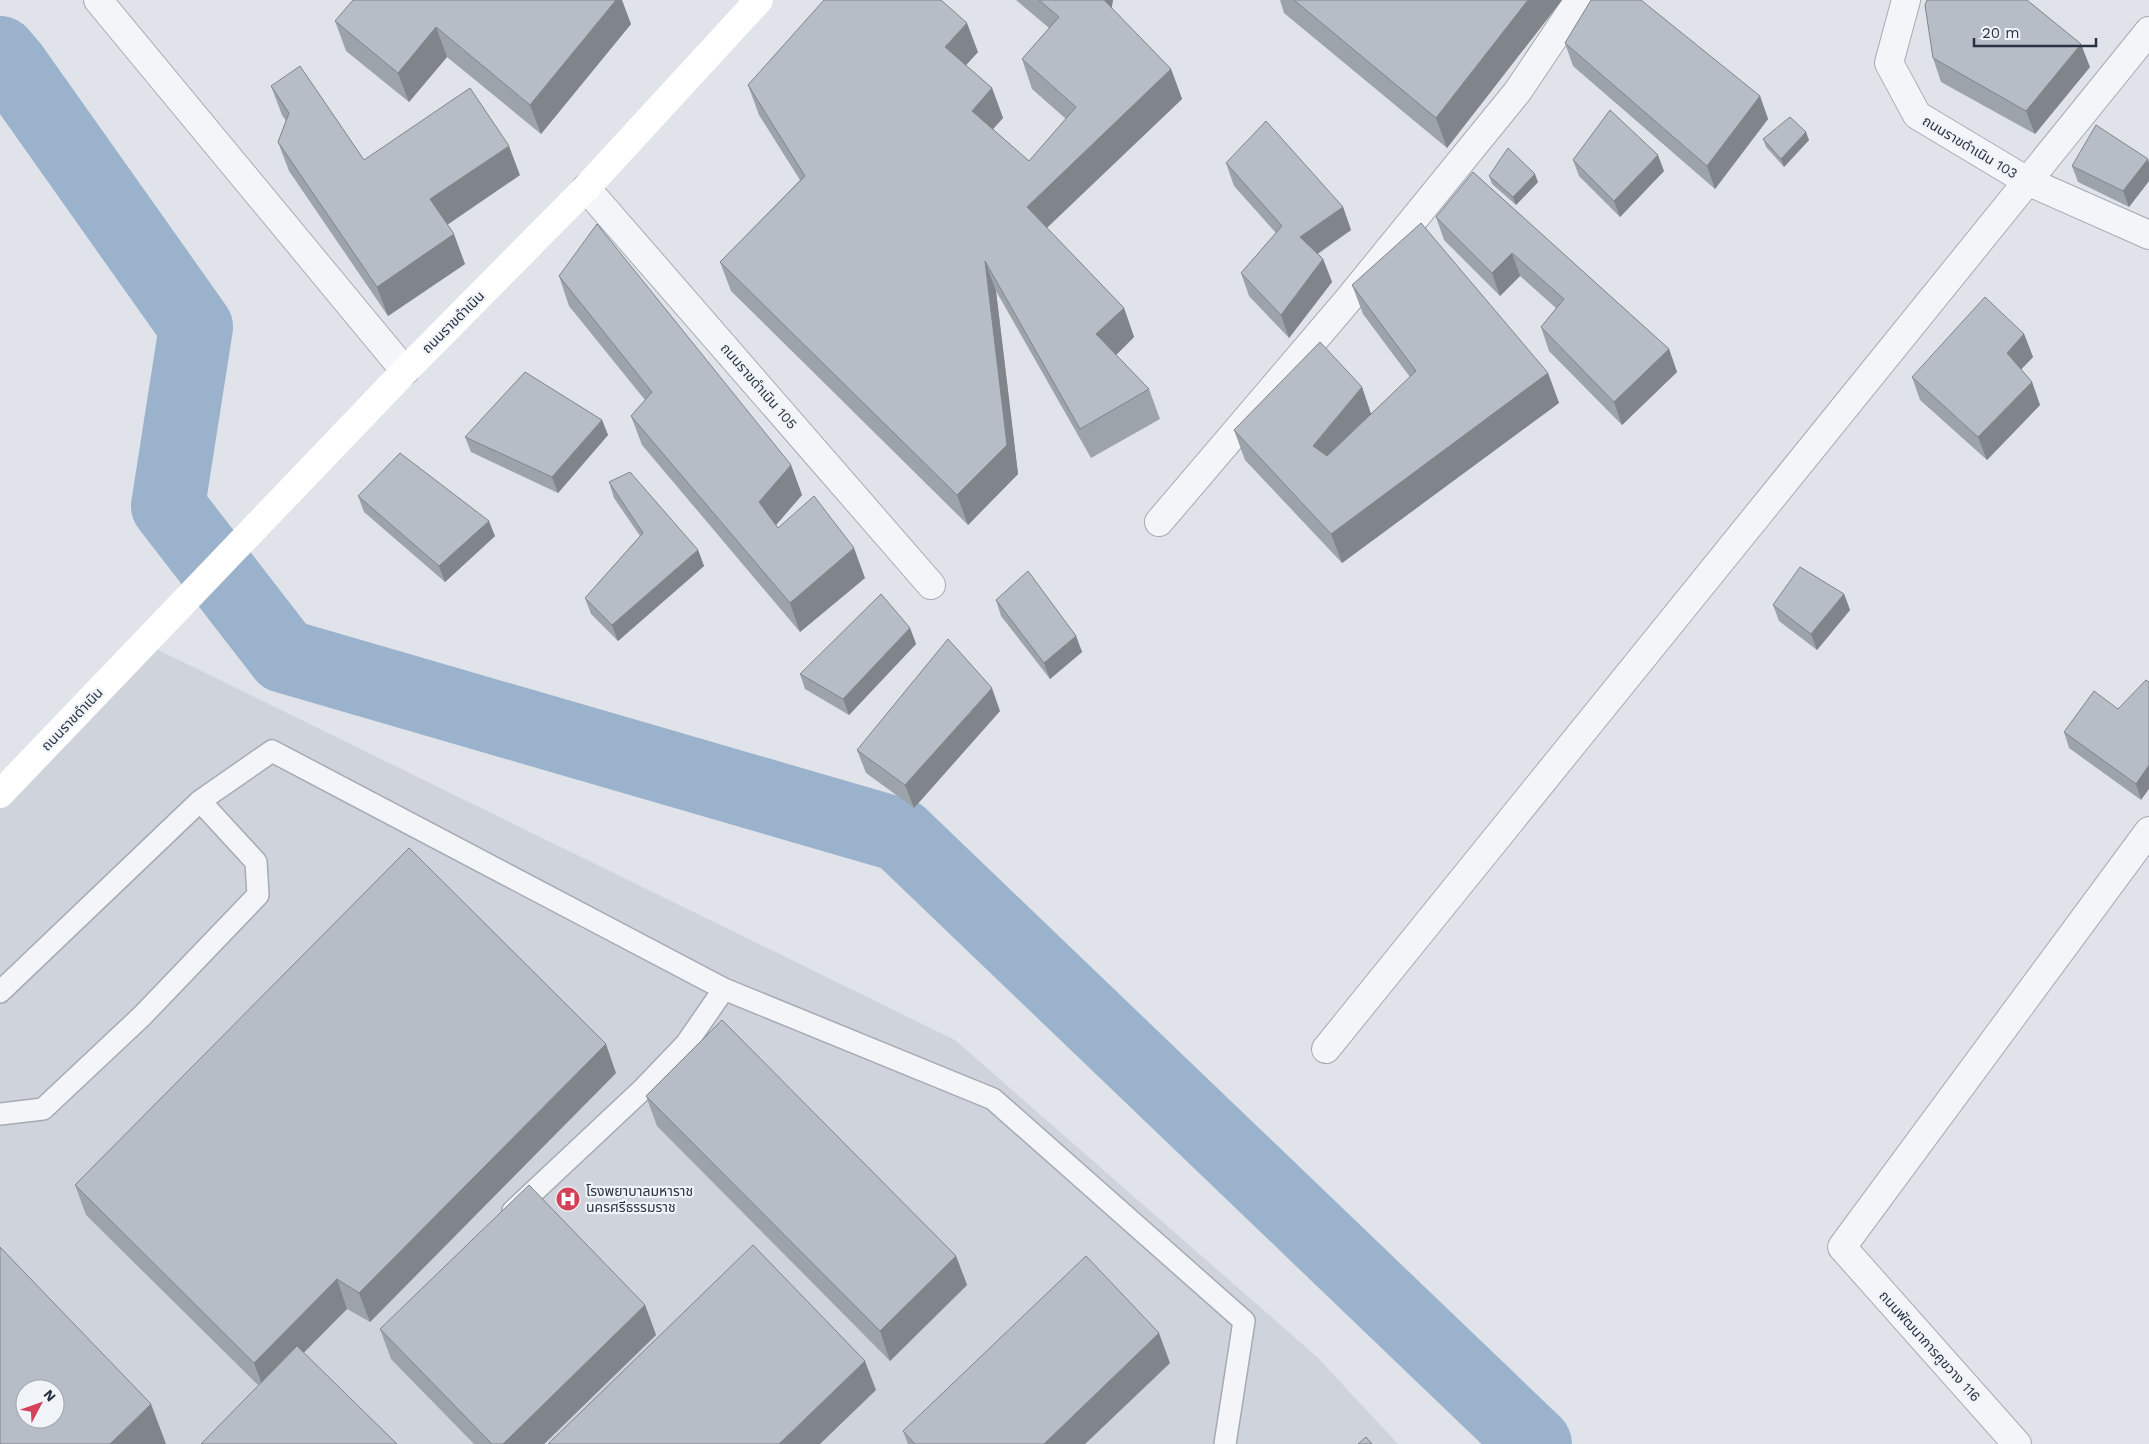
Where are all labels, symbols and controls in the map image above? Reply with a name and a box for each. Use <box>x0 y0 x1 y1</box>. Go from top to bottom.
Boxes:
scale bar <box>1974 15 2096 47</box>
text: 20 m <box>1982 24 2020 42</box>
street label: ถนนราขดำเนิน 103 <box>1920 112 2020 182</box>
street label: ถนนราขดำเนิน <box>419 288 487 356</box>
street label: ถนนราขดำเนิน 105 <box>718 340 800 432</box>
street label: ถนนราขดำเนิน <box>38 684 106 754</box>
place label: โรงพยาบาลมหาราช นครศรีธรรมราช <box>586 1183 693 1215</box>
hospital icon: โรงพยาบาลมหาราช นครศรีธรรมราช <box>555 1186 581 1212</box>
street label: ถนนพัฒนาการคูขวาง 116 <box>1875 1287 1984 1405</box>
north arrow <box>15 1379 65 1429</box>
text: N <box>40 1386 59 1405</box>

